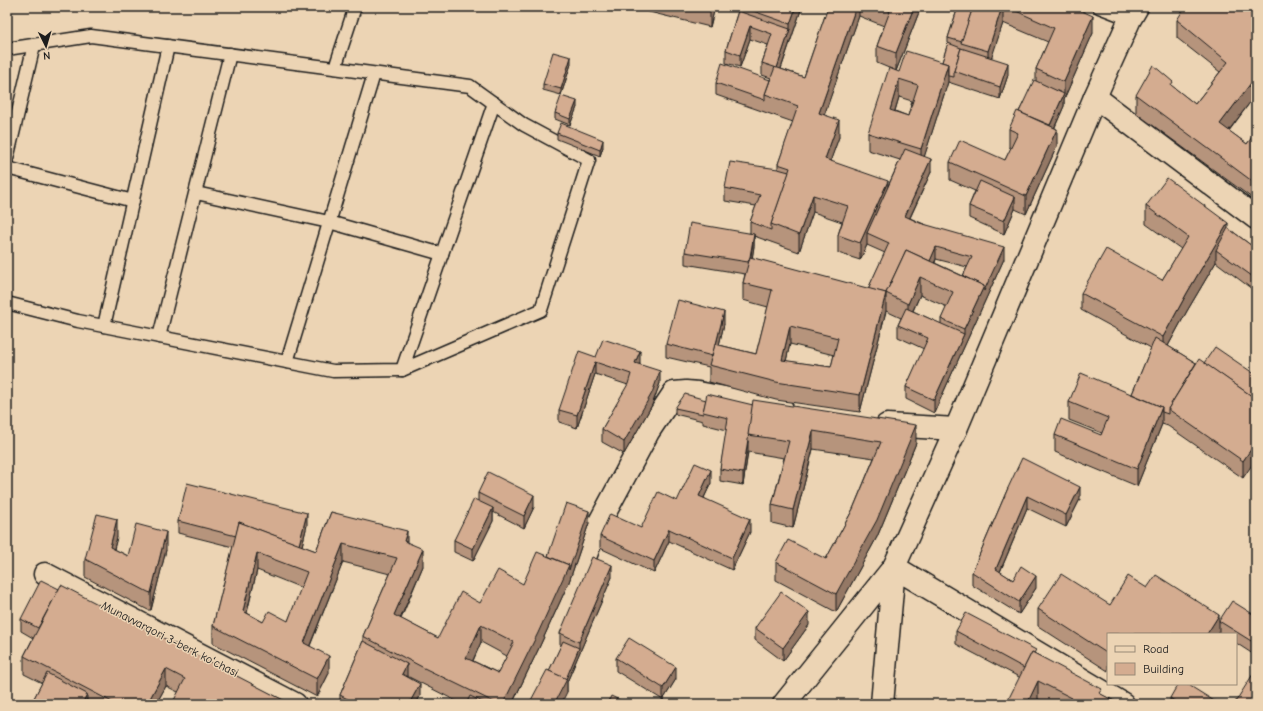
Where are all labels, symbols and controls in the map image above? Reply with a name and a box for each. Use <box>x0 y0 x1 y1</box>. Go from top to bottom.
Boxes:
north arrow <box>26 26 66 66</box>
text: N <box>43 49 51 62</box>
street label: Munavvarqori 3-berk koʻchasi <box>99 598 241 680</box>
legend <box>1107 633 1237 685</box>
text: Road <box>1143 642 1169 656</box>
text: Building <box>1143 662 1184 676</box>

